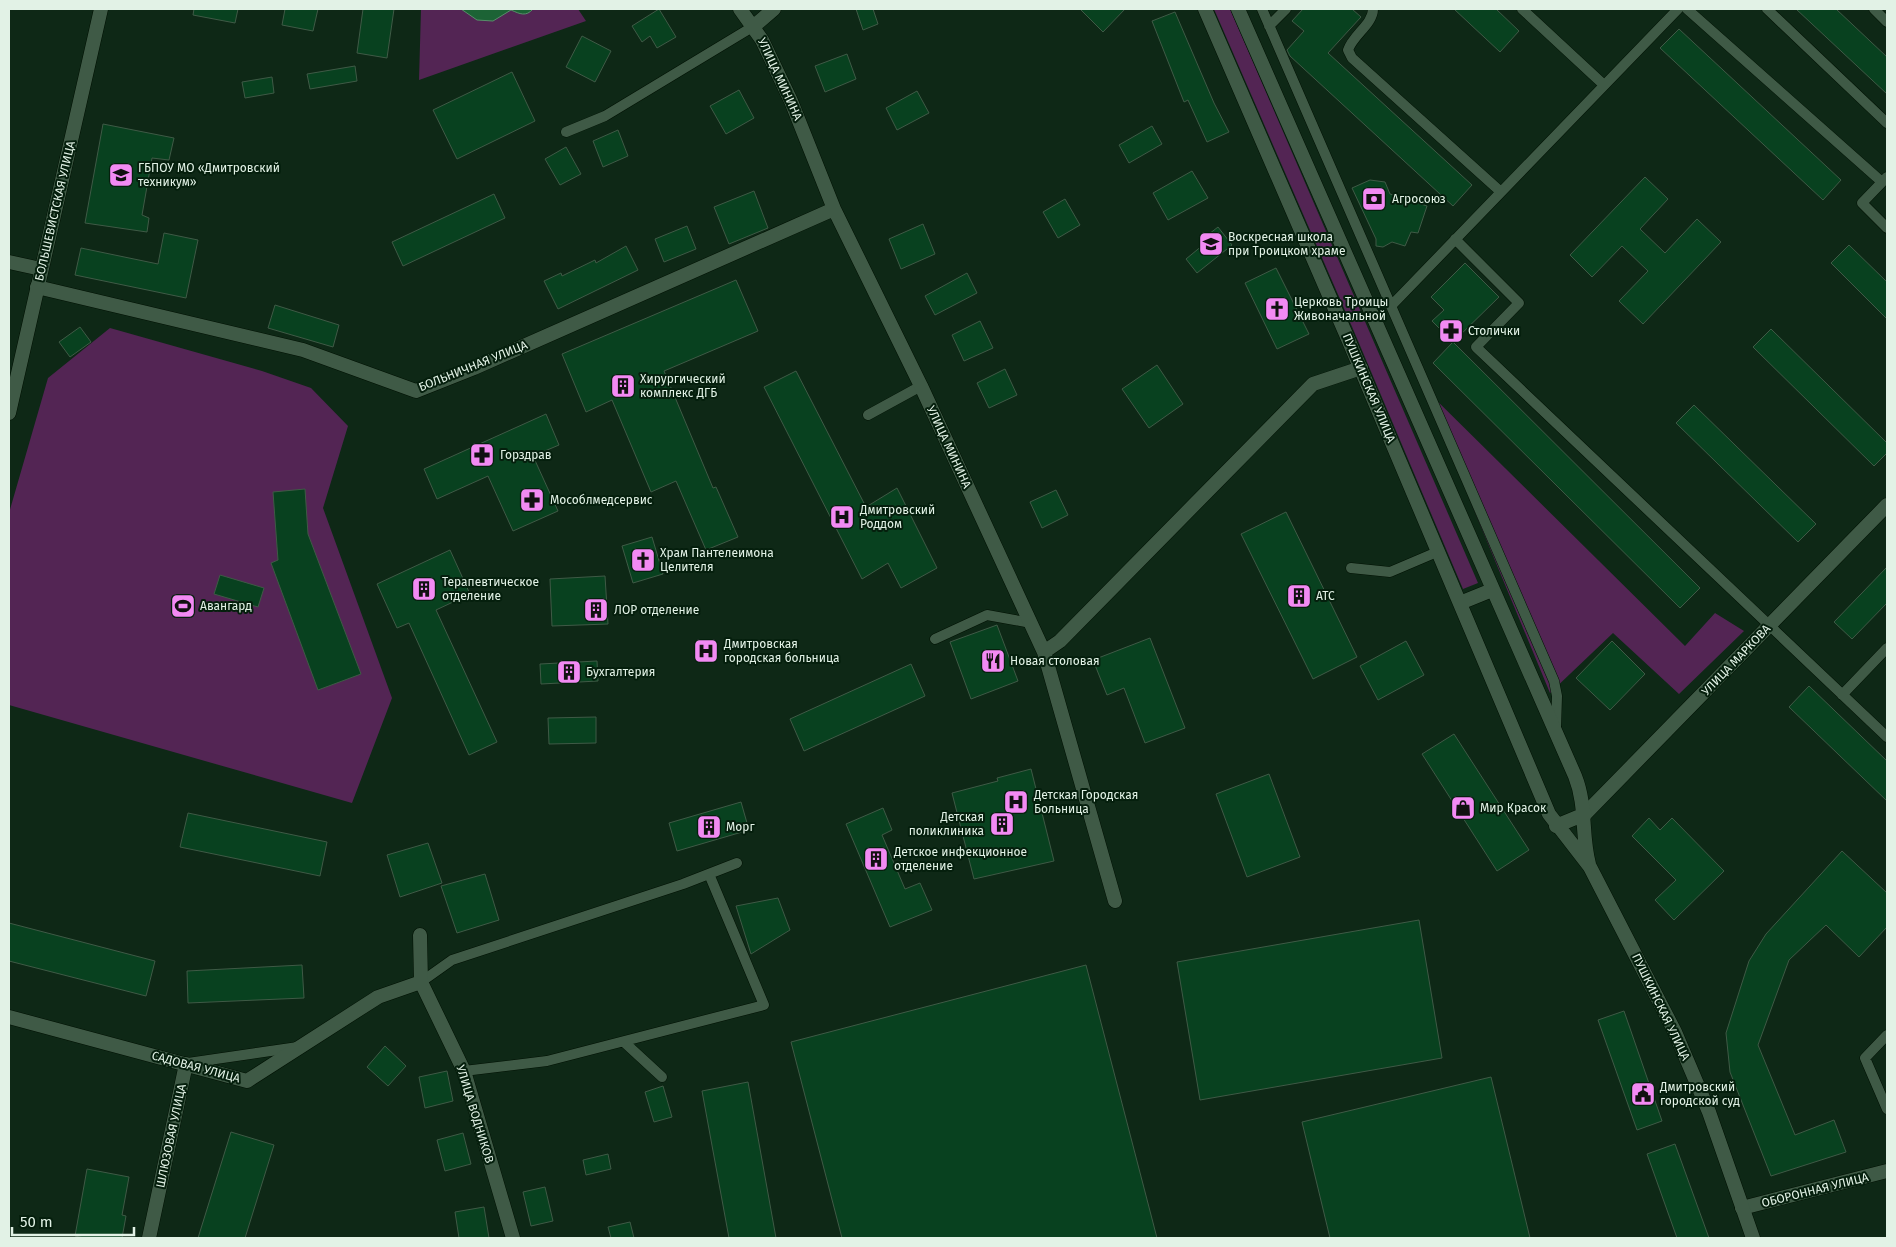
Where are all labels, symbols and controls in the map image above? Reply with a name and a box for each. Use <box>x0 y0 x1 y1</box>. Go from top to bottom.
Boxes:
street label: УЛИЦА МИНИНА <box>755 36 805 123</box>
street label: БОЛЬШЕВИСТСКАЯ УЛИЦА <box>32 139 78 282</box>
place label: ГБПОУ МО «Дмитровский техникум» <box>138 161 280 189</box>
school or university icon: ГБПОУ МО «Дмитровский техникум» <box>108 162 134 188</box>
bank icon: Агросоюз <box>1361 186 1387 212</box>
place label: Агросоюз <box>1392 192 1446 206</box>
place label: Воскресная школа при Троицком храме <box>1228 230 1345 258</box>
school or university icon: Воскресная школа при Троицком храме <box>1198 231 1224 257</box>
place label: Церковь Троицы Живоначальной <box>1294 295 1388 323</box>
church icon: Церковь Троицы Живоначальной <box>1264 296 1290 322</box>
pharmacy icon: Столички <box>1438 318 1464 344</box>
place label: Столички <box>1468 324 1520 338</box>
street label: ПУШКИНСКАЯ УЛИЦА <box>1340 331 1398 445</box>
street label: БОЛЬНИЧНАЯ УЛИЦА <box>417 338 530 394</box>
place label: Хирургический комплекс ДГБ <box>640 372 726 400</box>
building icon: Хирургический комплекс ДГБ <box>610 373 636 399</box>
street label: УЛИЦА МИНИНА <box>924 404 974 491</box>
pharmacy icon: Горздрав <box>469 442 495 468</box>
place label: Горздрав <box>500 448 552 462</box>
pharmacy icon: Мособлмедсервис <box>519 487 545 513</box>
place label: Мособлмедсервис <box>550 493 653 507</box>
place label: Дмитровский Роддом <box>859 503 935 531</box>
hospital icon: Дмитровский Роддом <box>829 504 855 530</box>
place label: Храм Пантелеимона Целителя <box>660 546 774 574</box>
church icon: Храм Пантелеимона Целителя <box>630 547 656 573</box>
place label: Терапевтическое отделение <box>442 575 539 603</box>
building icon: Терапевтическое отделение <box>411 576 437 602</box>
building icon: АТС <box>1286 583 1312 609</box>
place label: АТС <box>1316 589 1335 603</box>
sports icon: Авангард <box>170 593 196 619</box>
building icon: ЛОР отделение <box>583 597 609 623</box>
place label: Авангард <box>200 599 252 613</box>
place label: ЛОР отделение <box>614 603 699 617</box>
street label: УЛИЦА МАРКОВА <box>1699 622 1773 698</box>
place label: Дмитровская городская больница <box>723 637 839 665</box>
hospital icon: Дмитровская городская больница <box>693 638 719 664</box>
restaurant icon: Новая столовая <box>980 648 1006 674</box>
place label: Новая столовая <box>1010 654 1100 668</box>
building icon: Бухгалтерия <box>556 659 582 685</box>
place label: Бухгалтерия <box>586 665 655 679</box>
place label: Детская Городская Больница <box>1033 788 1138 816</box>
hospital icon: Детская Городская Больница <box>1003 789 1029 815</box>
shop icon: Мир Красок <box>1450 795 1476 821</box>
place label: Мир Красок <box>1480 801 1547 815</box>
place label: Детская поликлиника <box>909 810 984 838</box>
building icon: Детская поликлиника <box>989 811 1015 837</box>
building icon: Морг <box>696 814 722 840</box>
place label: Морг <box>726 820 755 834</box>
place label: Детское инфекционное отделение <box>893 845 1027 873</box>
building icon: Детское инфекционное отделение <box>863 846 889 872</box>
street label: ПУШКИНСКАЯ УЛИЦА <box>1629 951 1693 1063</box>
street label: САДОВАЯ УЛИЦА <box>150 1048 242 1086</box>
street label: УЛИЦА ВОДНИКОВ <box>453 1063 497 1165</box>
place label: Дмитровский городской суд <box>1659 1080 1740 1108</box>
public building icon: Дмитровский городской суд <box>1630 1081 1656 1107</box>
street label: ШЛЮЗОВАЯ УЛИЦА <box>153 1083 189 1189</box>
street label: ОБОРОННАЯ УЛИЦА <box>1760 1170 1870 1210</box>
scale bar <box>12 1204 135 1236</box>
text: 50 m <box>20 1213 53 1231</box>

